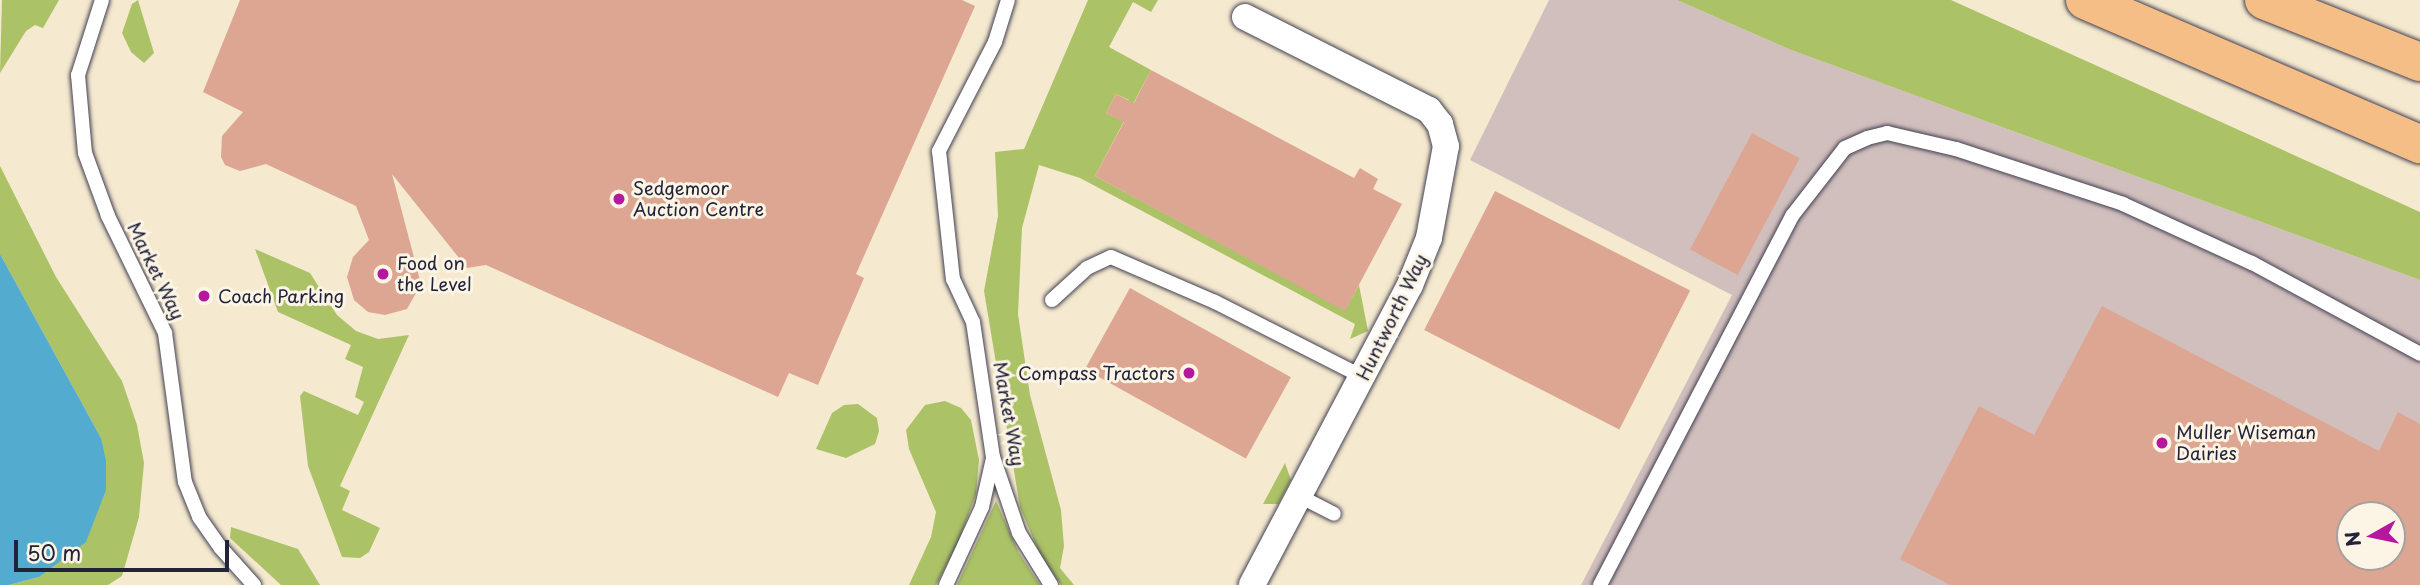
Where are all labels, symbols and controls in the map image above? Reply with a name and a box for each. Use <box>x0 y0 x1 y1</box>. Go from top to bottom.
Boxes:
place label: Sedgemoor Auction Centre <box>633 178 764 220</box>
marker: Sedgemoor Auction Centre <box>611 191 627 207</box>
street label: Market Way <box>123 218 189 324</box>
street label: Huntworth Way <box>1352 250 1432 384</box>
place label: Food on the Level <box>397 253 473 296</box>
marker: Food on the Level <box>375 266 391 282</box>
place label: Coach Parking <box>218 285 346 307</box>
marker: Coach Parking <box>196 288 212 304</box>
street label: Market Way <box>989 359 1029 469</box>
place label: Compass Tractors <box>1018 362 1175 384</box>
marker: Compass Tractors <box>1181 365 1197 381</box>
place label: Muller Wiseman Dairies <box>2176 422 2318 464</box>
marker: Muller Wiseman Dairies <box>2154 435 2170 451</box>
north arrow <box>2336 501 2406 571</box>
scale bar <box>18 526 233 570</box>
text: N <box>2337 529 2367 549</box>
text: 50 m <box>27 536 81 568</box>

